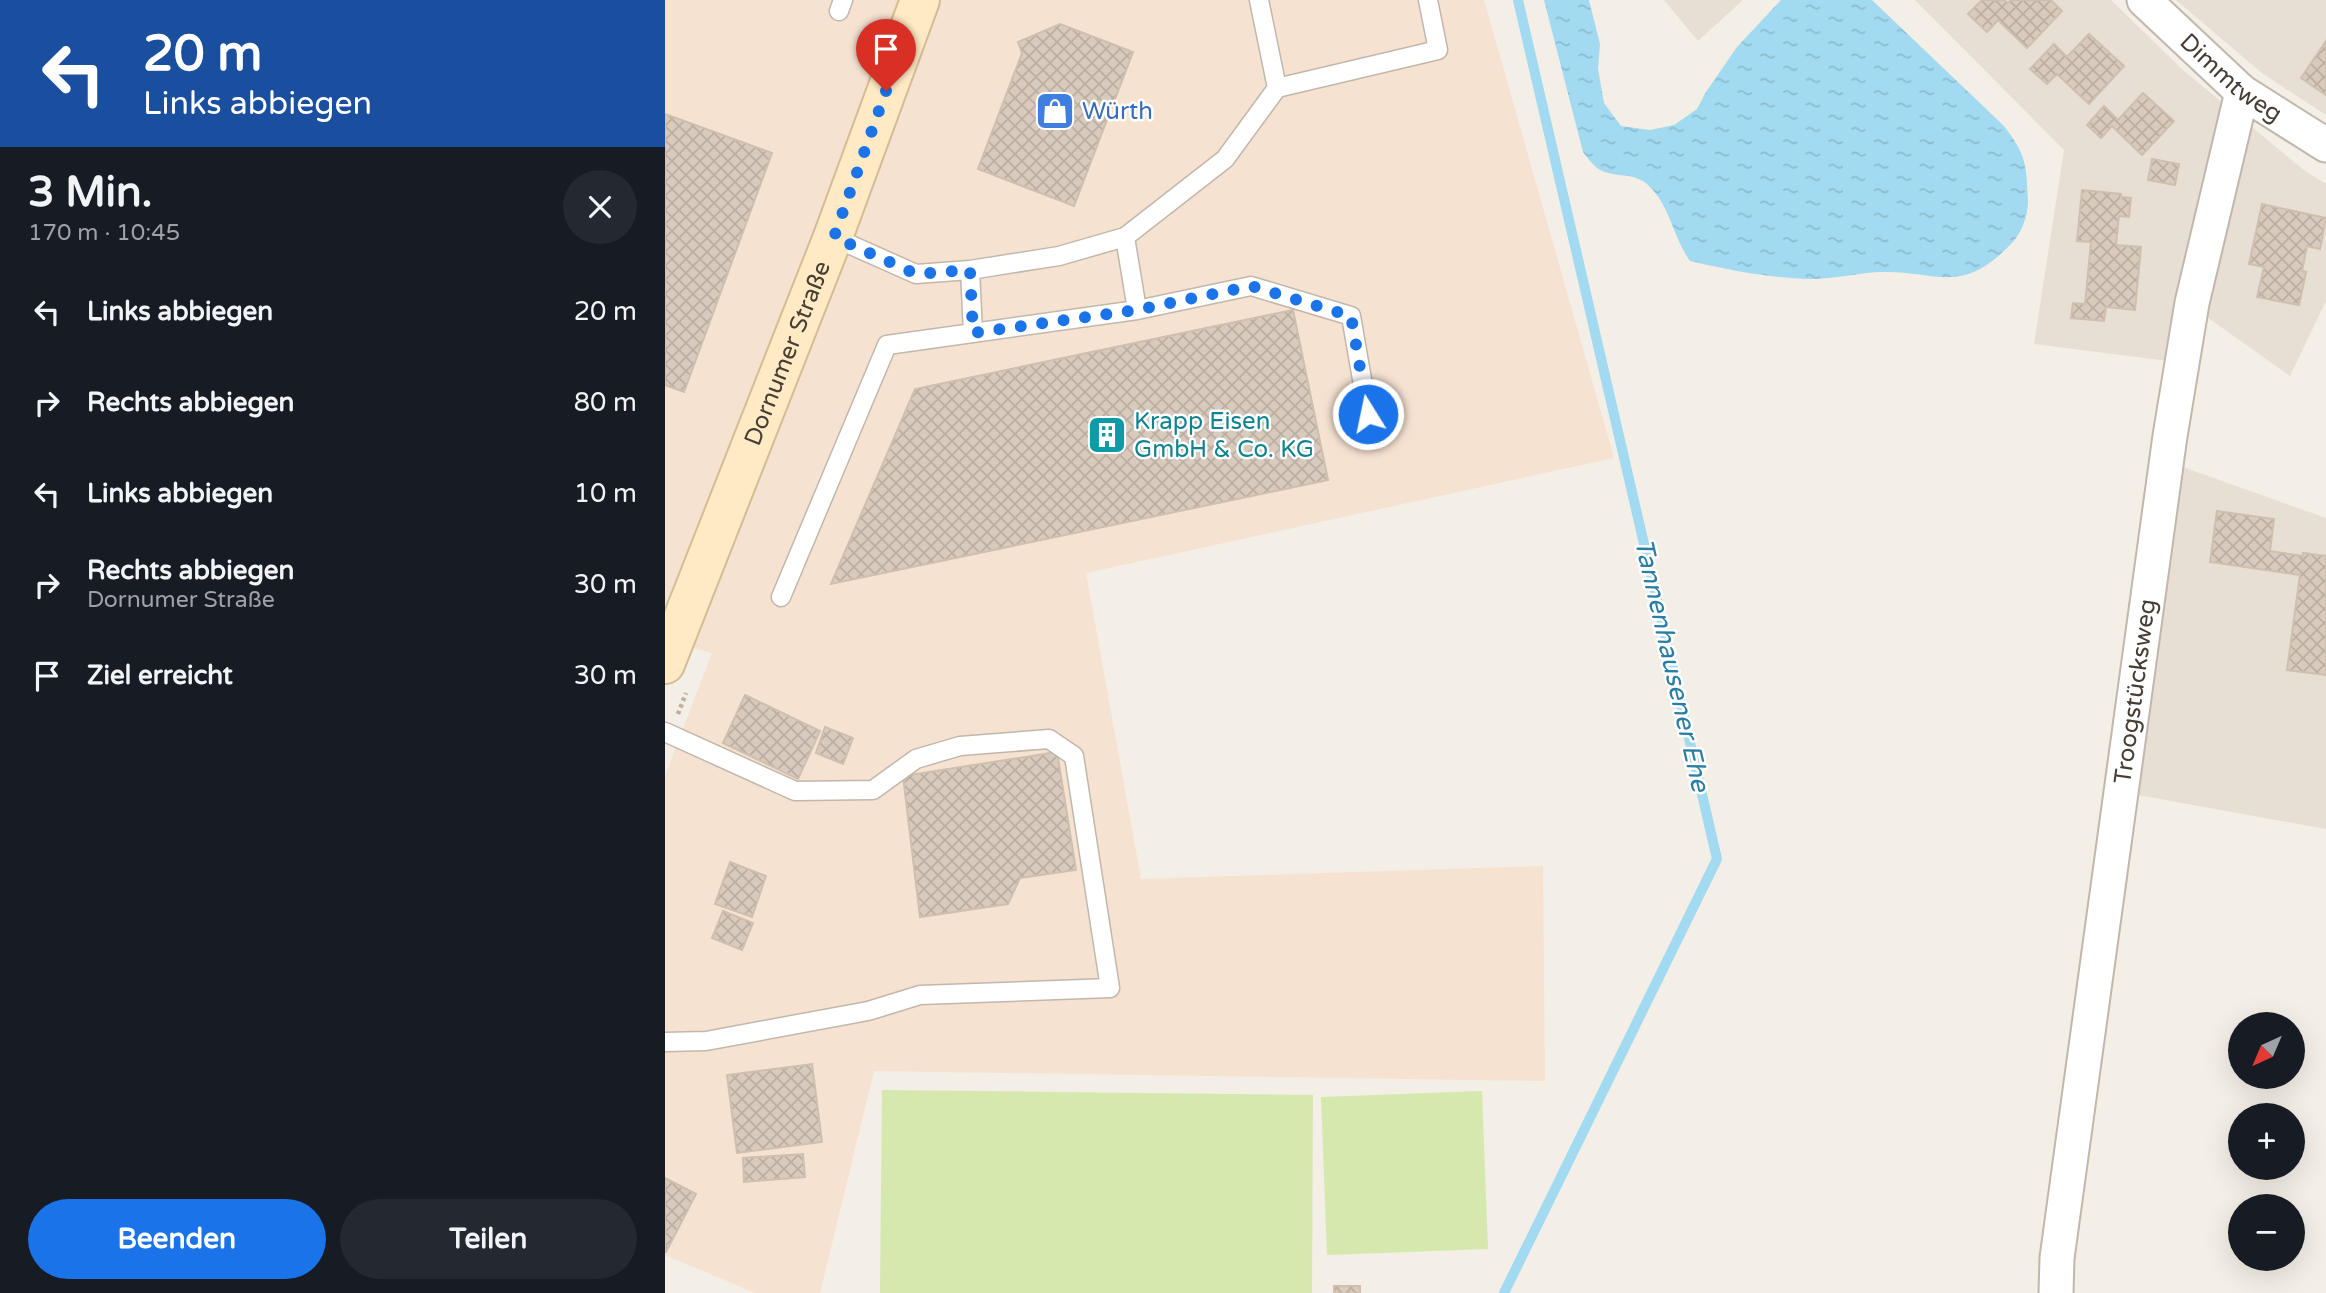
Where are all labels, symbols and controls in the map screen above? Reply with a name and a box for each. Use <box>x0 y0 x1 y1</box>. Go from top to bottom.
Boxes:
pin <box>856 19 916 91</box>
text: 20 m <box>143 25 262 84</box>
street label: Dimmtweg <box>2174 27 2288 128</box>
icon: left <box>28 28 119 119</box>
icon: arrive <box>867 30 905 68</box>
text: Links abbiegen <box>143 85 372 123</box>
shop icon: Würth <box>1034 90 1076 132</box>
place label: Würth <box>1082 97 1153 126</box>
text: 3 Min. <box>28 167 152 218</box>
button: close <box>563 170 637 244</box>
text: 170 m · 10:45 <box>28 219 180 247</box>
street label: Dornumer Straße <box>738 257 837 450</box>
icon: left <box>28 293 66 331</box>
text: Links abbiegen <box>87 296 273 327</box>
text: 20 m <box>574 296 637 327</box>
position arrow <box>1331 377 1405 451</box>
icon: right <box>28 384 66 422</box>
text: Rechts abbiegen <box>87 387 294 418</box>
text: 80 m <box>574 387 637 418</box>
place label: Krapp Eisen GmbH & Co. KG <box>1134 407 1314 464</box>
building icon: Krapp Eisen GmbH & Co. KG <box>1086 414 1128 456</box>
icon: left <box>28 475 66 513</box>
text: Links abbiegen <box>87 478 273 509</box>
text: 10 m <box>574 478 637 509</box>
water label: Tannenhausener Ehe <box>1628 536 1716 796</box>
text: Rechts abbiegen <box>87 555 294 586</box>
icon: right <box>28 566 66 604</box>
text: 30 m <box>574 569 637 600</box>
text: Dornumer Straße <box>87 586 275 614</box>
street label: Troogstücksweg <box>2108 597 2162 786</box>
icon: arrive <box>28 657 66 695</box>
text: Ziel erreicht <box>87 660 233 691</box>
text: 30 m <box>574 660 637 691</box>
north arrow <box>2228 1012 2305 1088</box>
map controls <box>2228 1012 2305 1271</box>
button: + <box>2228 1103 2305 1180</box>
button: − <box>2228 1194 2305 1271</box>
button: Beenden <box>28 1199 326 1279</box>
button: Teilen <box>340 1199 637 1279</box>

